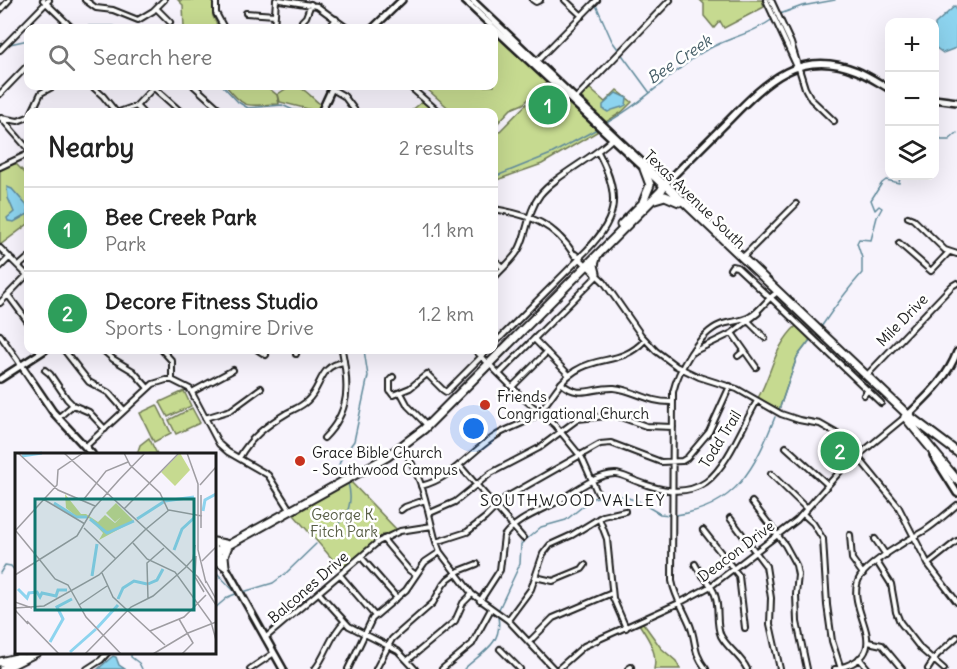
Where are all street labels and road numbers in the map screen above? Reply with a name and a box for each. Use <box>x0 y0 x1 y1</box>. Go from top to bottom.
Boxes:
street label: Texas Avenue South <box>640 146 750 253</box>
street label: Mile Drive <box>872 290 932 350</box>
street label: Todd Trail <box>695 407 745 471</box>
street label: Deacon Drive <box>694 516 778 586</box>
street label: Balcones Drive <box>264 547 352 627</box>

